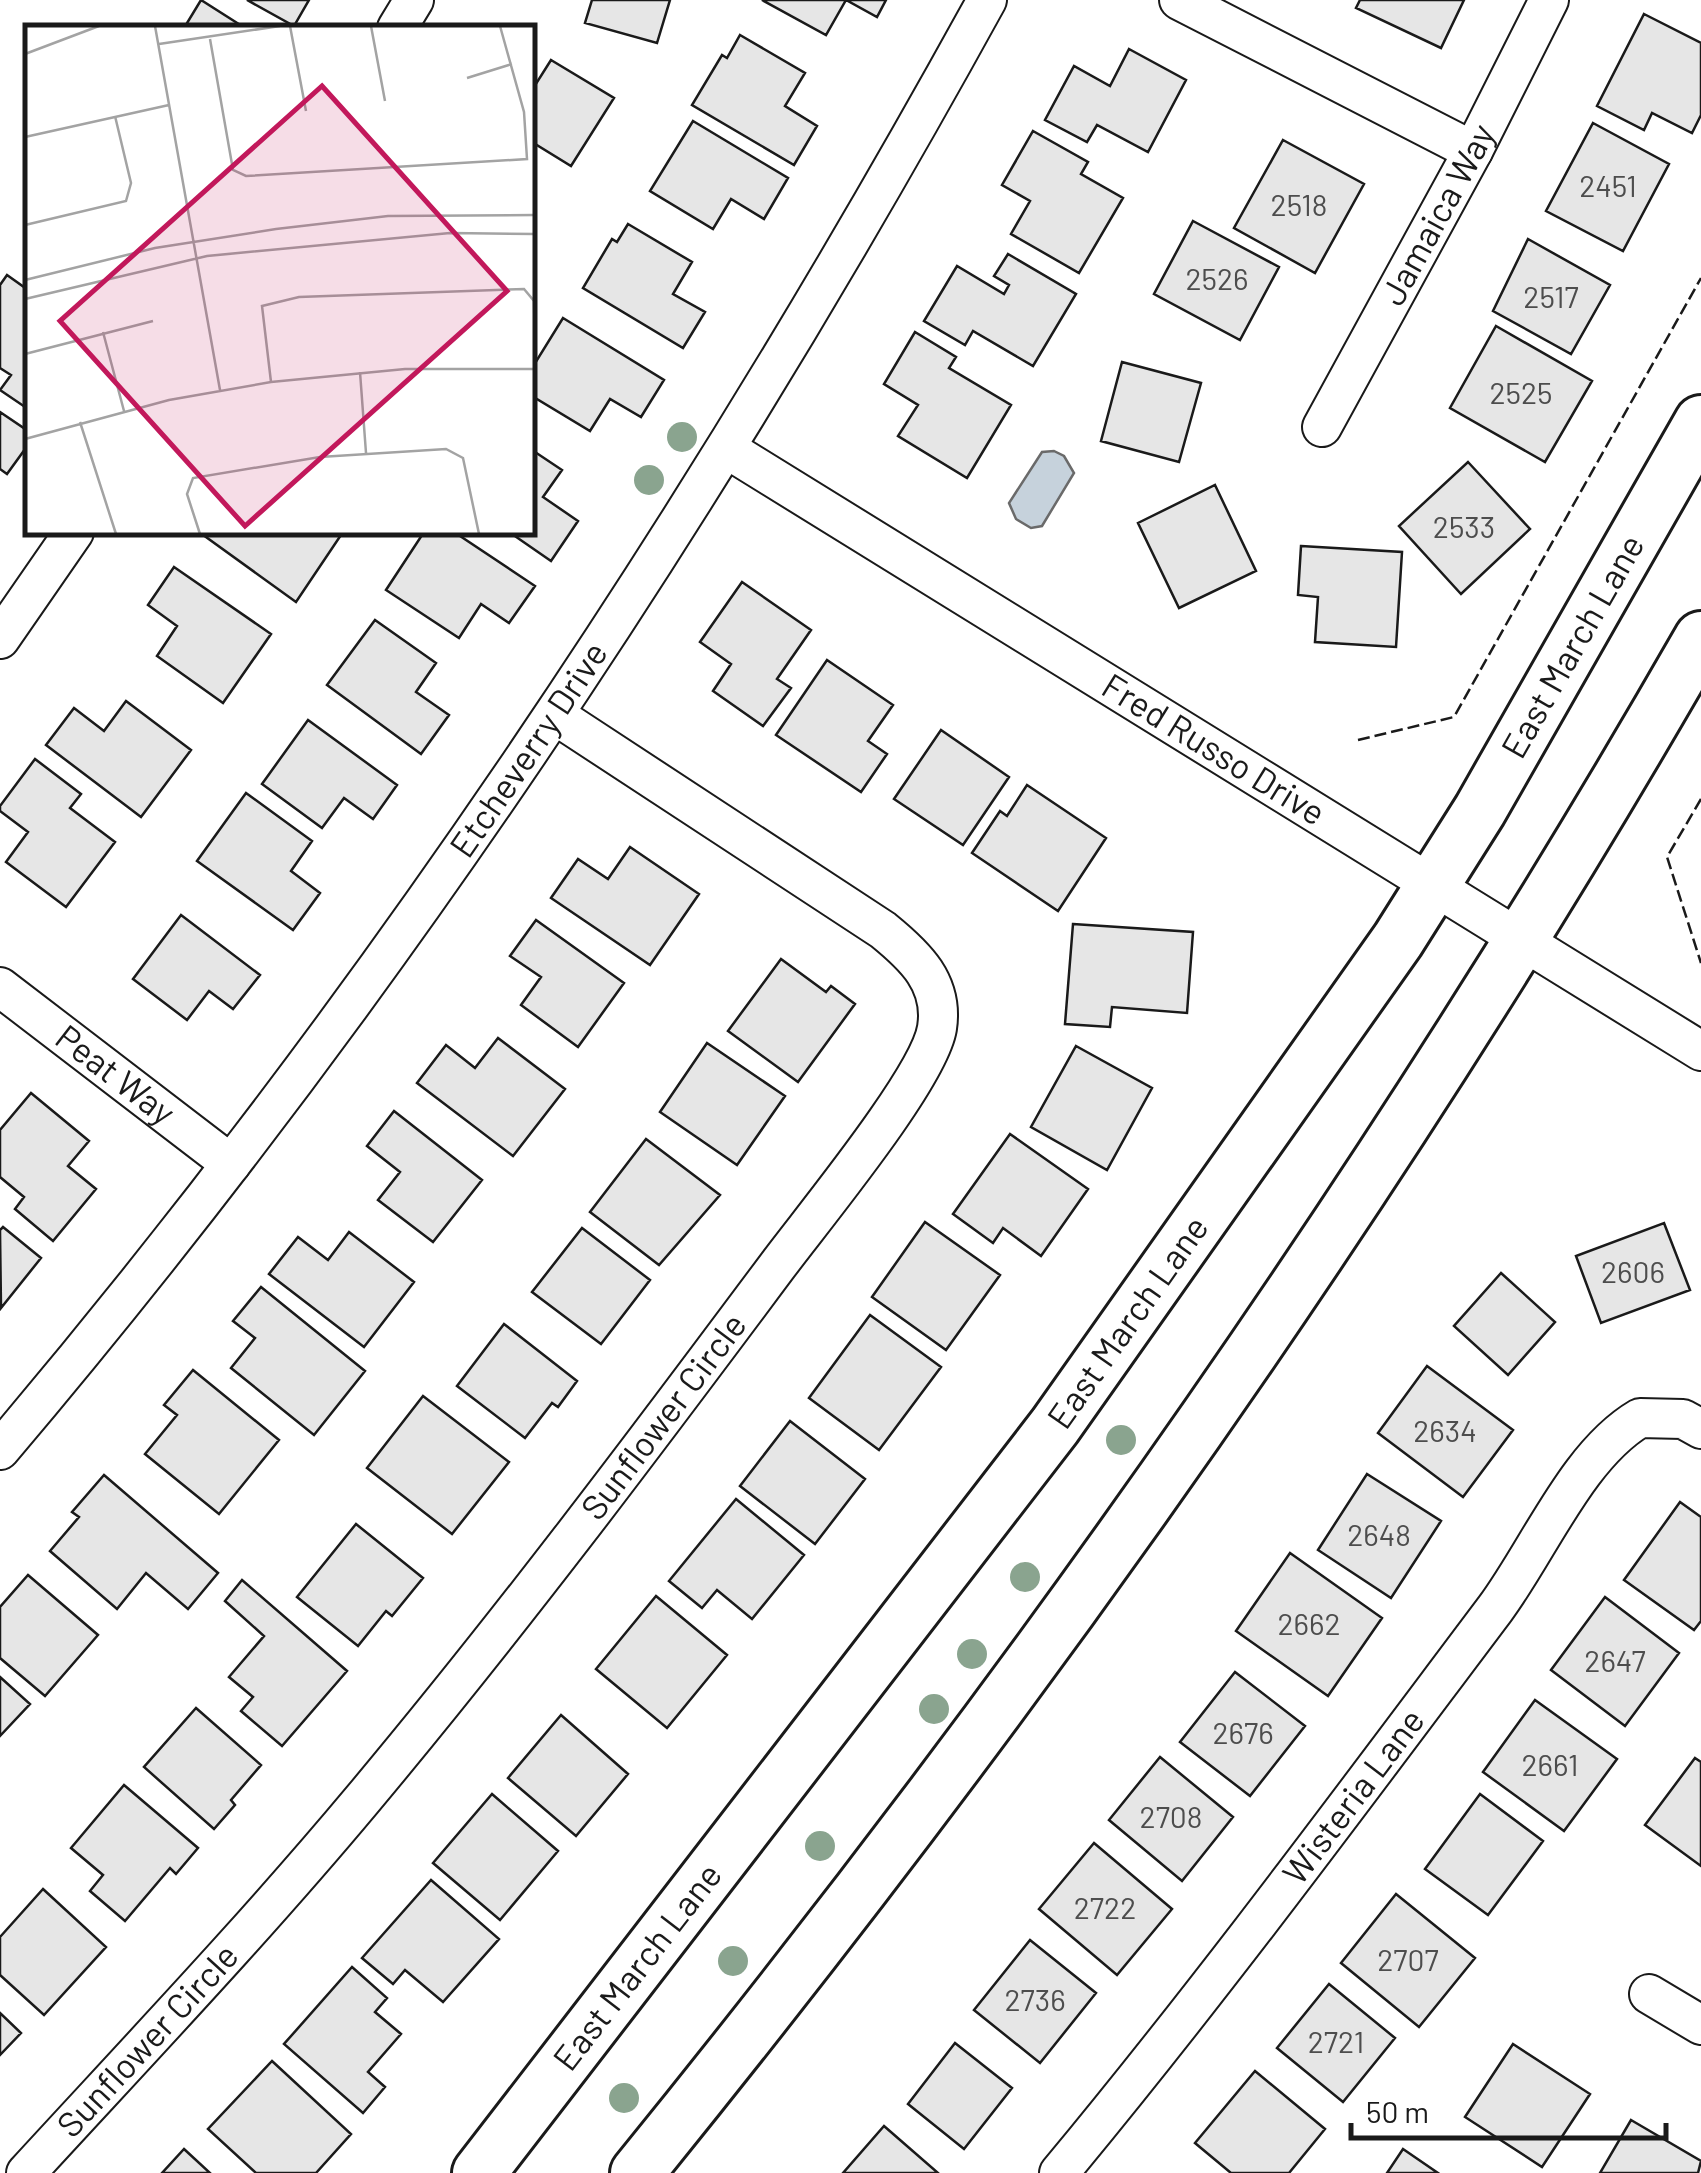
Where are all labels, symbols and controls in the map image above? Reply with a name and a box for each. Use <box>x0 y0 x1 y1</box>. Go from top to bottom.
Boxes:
inset map <box>25 25 535 535</box>
street label: Jamaica Way <box>1370 116 1502 311</box>
house number: 2451 <box>1579 167 1637 203</box>
house number: 2518 <box>1271 186 1327 222</box>
house number: 2526 <box>1185 260 1249 296</box>
house number: 2517 <box>1523 278 1579 314</box>
house number: 2525 <box>1490 374 1553 410</box>
house number: 2533 <box>1433 508 1495 544</box>
street label: East March Lane <box>1491 526 1652 765</box>
street label: Etcheverry Drive <box>440 633 615 864</box>
street label: Fred Russo Drive <box>1095 663 1334 833</box>
street label: Peat Way <box>48 1015 184 1133</box>
street label: East March Lane <box>1037 1207 1216 1436</box>
house number: 2606 <box>1601 1253 1665 1289</box>
street label: Sunflower Circle <box>571 1304 754 1527</box>
house number: 2634 <box>1413 1412 1477 1448</box>
house number: 2648 <box>1347 1516 1411 1552</box>
house number: 2662 <box>1277 1605 1341 1641</box>
house number: 2647 <box>1584 1642 1646 1678</box>
street label: Wisteria Lane <box>1272 1699 1432 1892</box>
house number: 2676 <box>1212 1714 1274 1750</box>
house number: 2661 <box>1522 1746 1578 1782</box>
house number: 2708 <box>1140 1798 1202 1834</box>
street label: East March Lane <box>543 1854 729 2078</box>
house number: 2722 <box>1074 1889 1136 1925</box>
street label: Sunflower Circle <box>47 1934 246 2145</box>
house number: 2707 <box>1377 1941 1439 1977</box>
house number: 2736 <box>1004 1981 1066 2017</box>
house number: 2721 <box>1308 2023 1364 2059</box>
scale bar <box>1351 2078 1666 2140</box>
text: 50 m <box>1366 2093 1429 2129</box>

